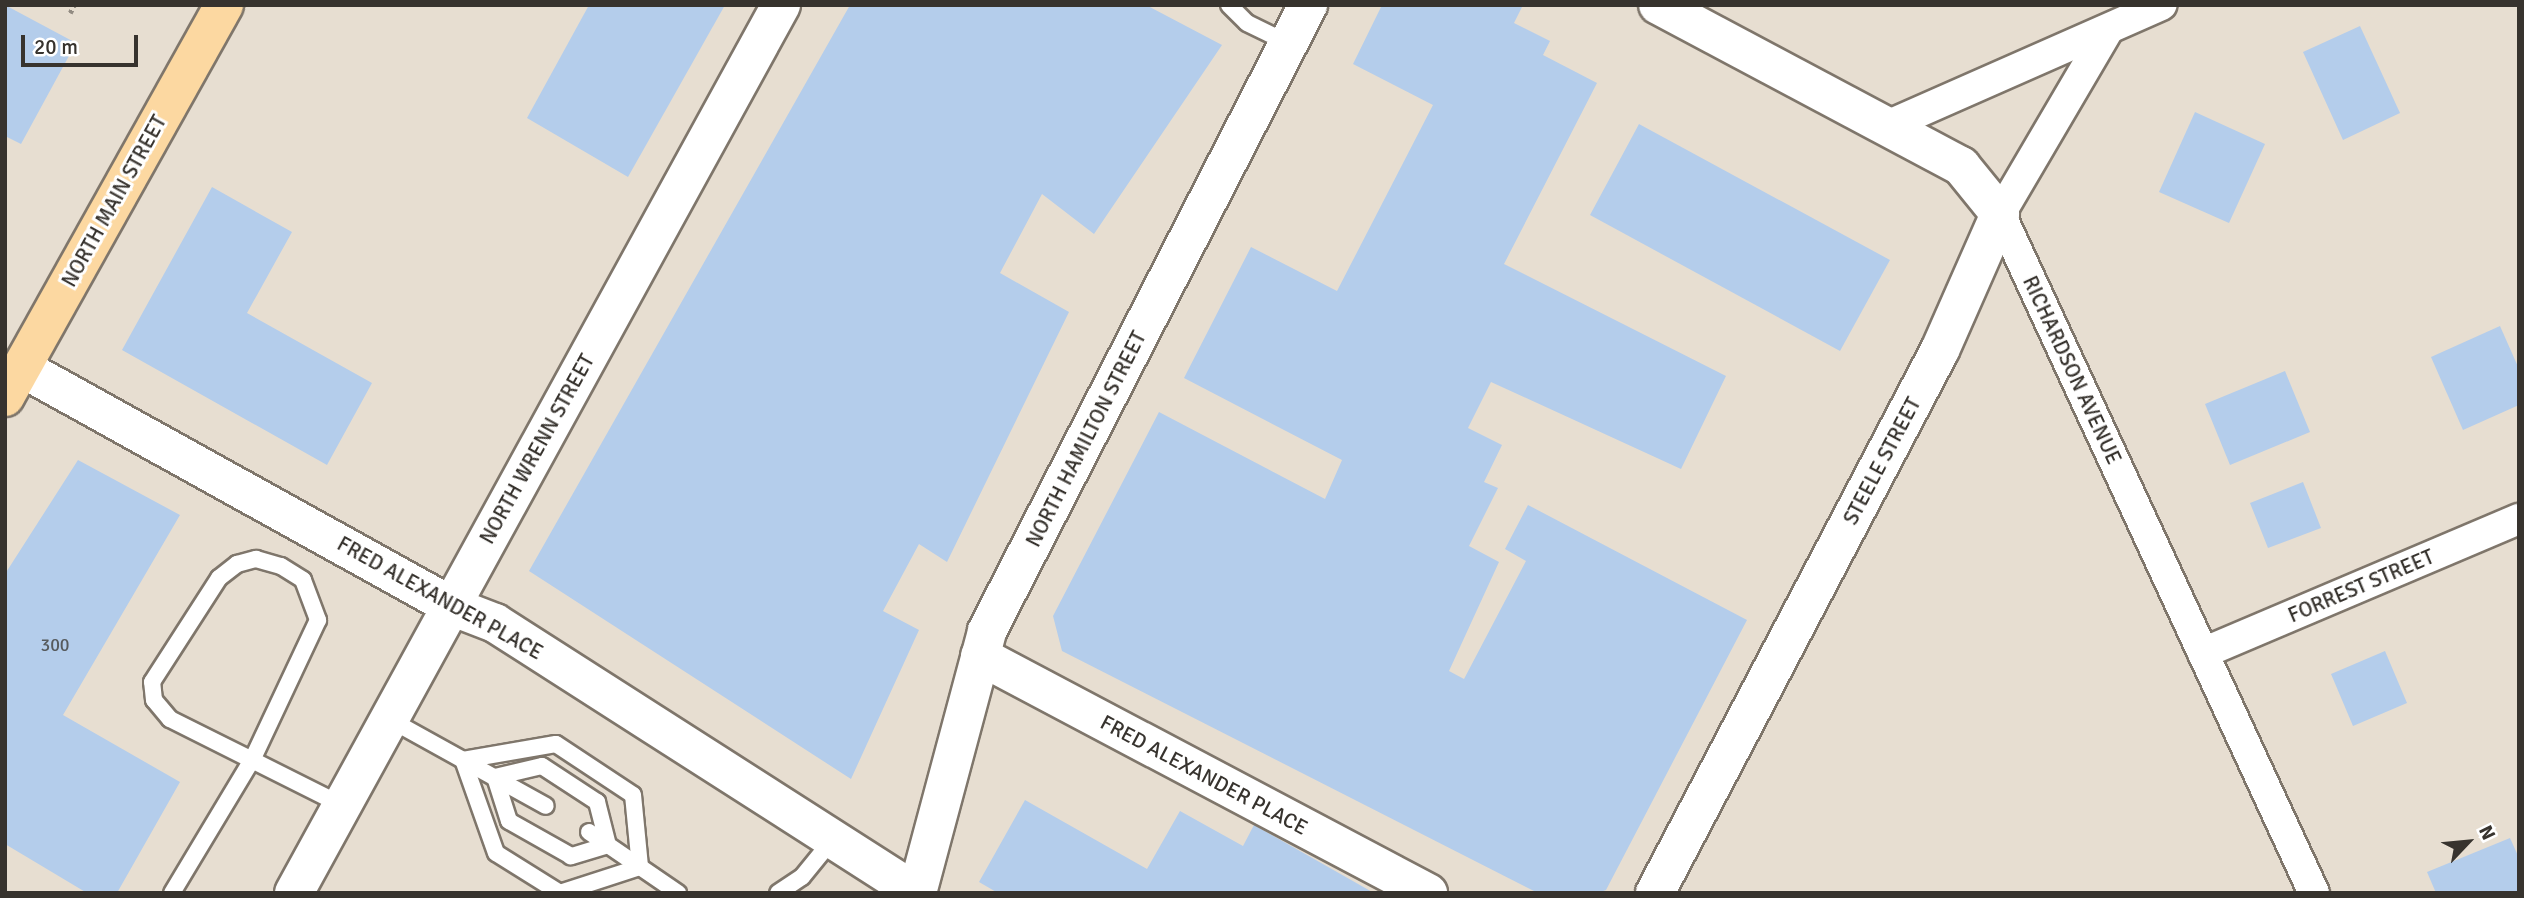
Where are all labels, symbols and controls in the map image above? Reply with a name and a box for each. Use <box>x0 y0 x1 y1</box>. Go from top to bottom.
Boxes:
scale bar <box>24 21 142 65</box>
text: 20 m <box>34 34 78 60</box>
street label: NORTH MAIN STREET <box>56 111 172 291</box>
street label: RICHARDSON AVENUE <box>2017 272 2127 468</box>
street label: NORTH HAMILTON STREET <box>1021 327 1151 551</box>
street label: NORTH WRENN STREET <box>474 350 600 548</box>
street label: STEELE STREET <box>1838 393 1926 529</box>
street label: FRED ALEXANDER PLACE <box>333 531 547 665</box>
street label: FORREST STREET <box>2284 544 2438 628</box>
house number: 300 <box>40 634 70 656</box>
street label: FRED ALEXANDER PLACE <box>1096 710 1312 840</box>
north arrow <box>2433 807 2503 877</box>
text: N <box>2473 822 2501 844</box>

